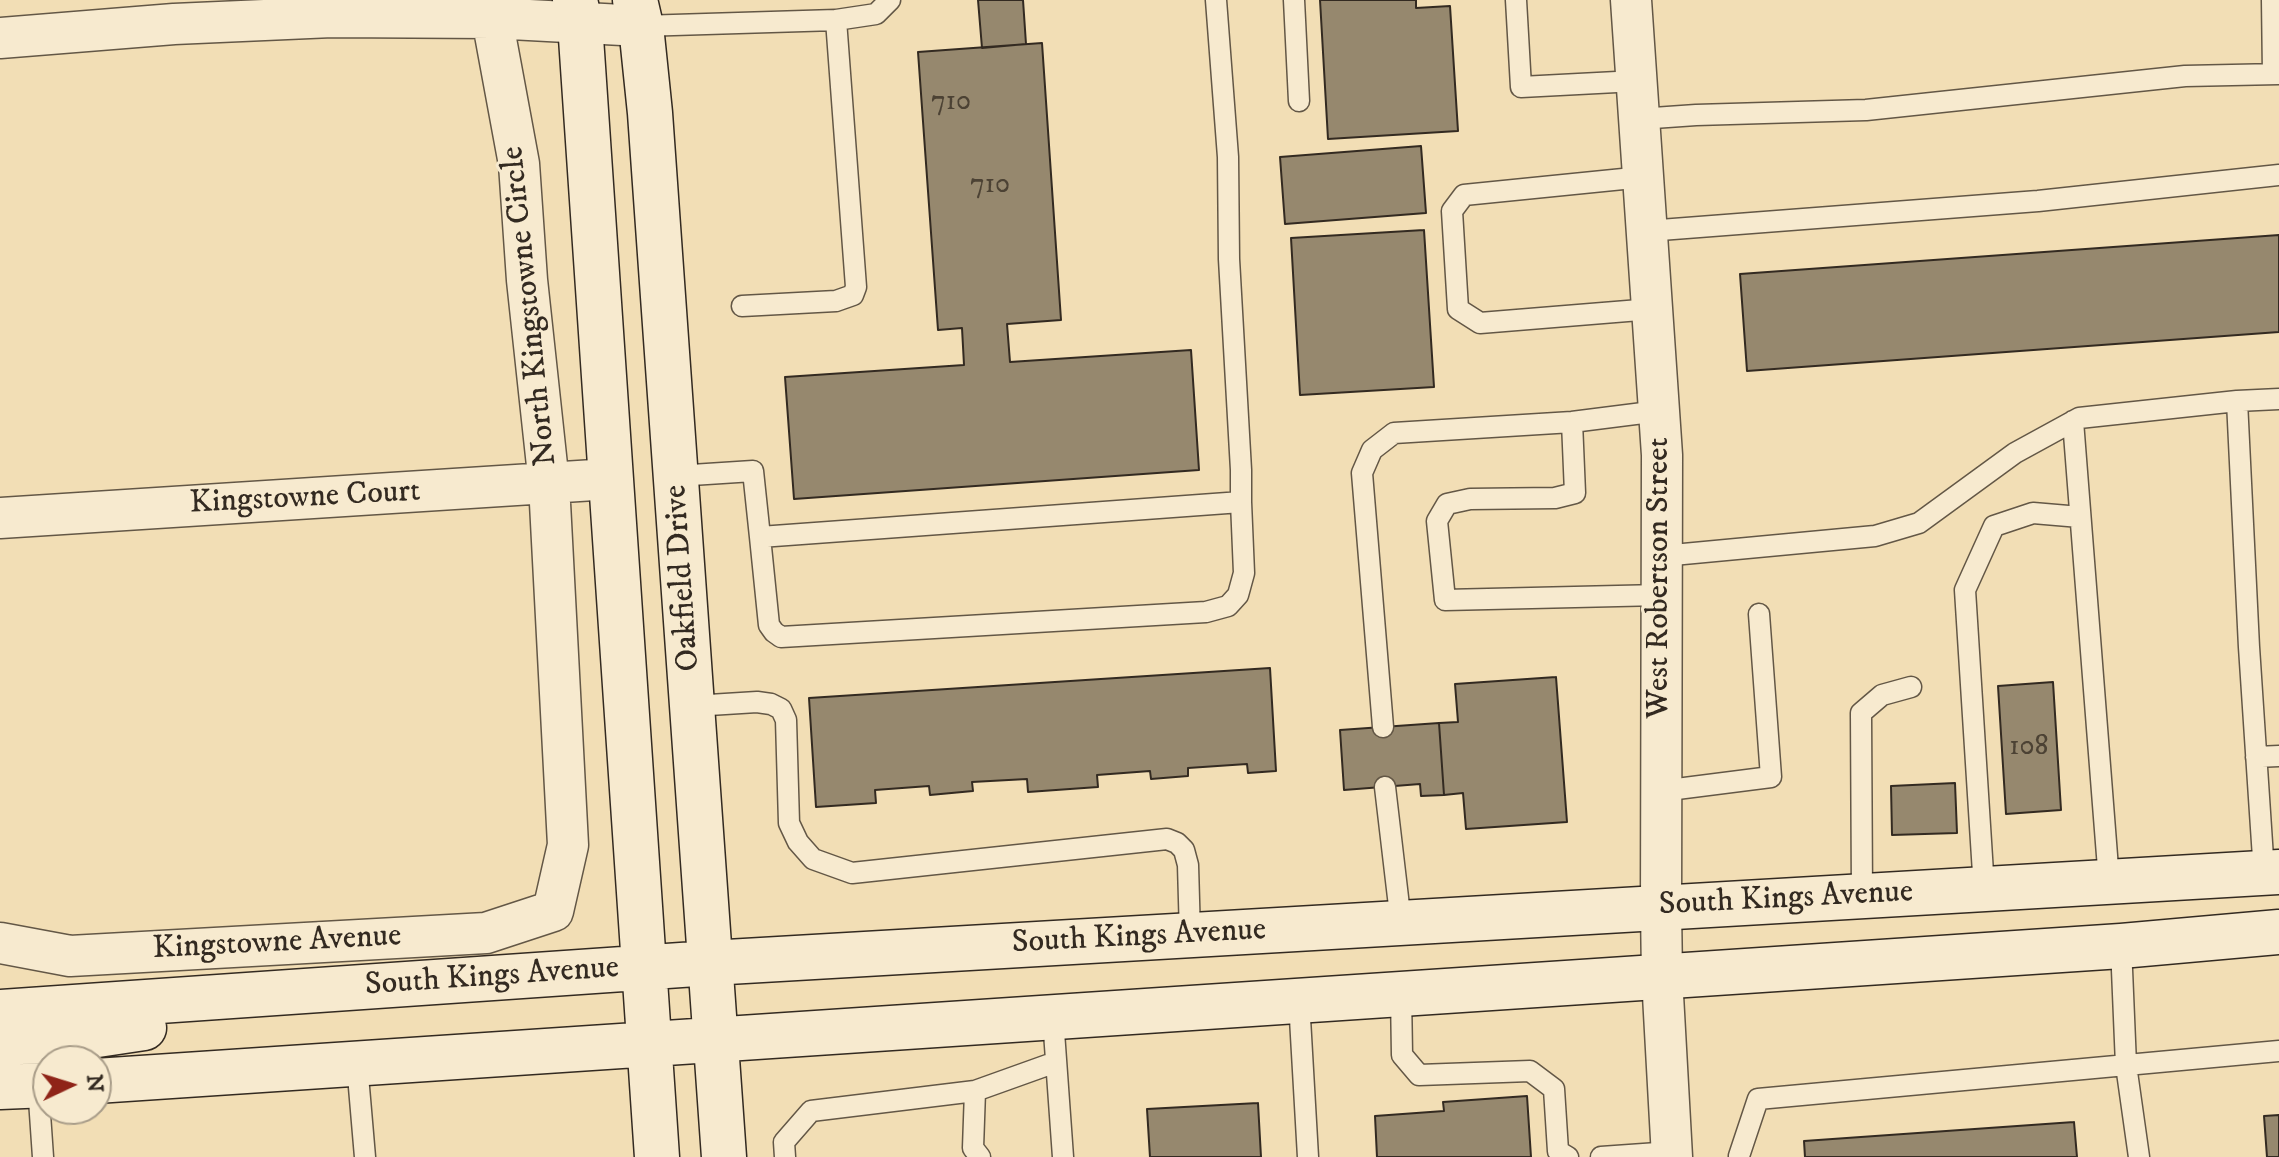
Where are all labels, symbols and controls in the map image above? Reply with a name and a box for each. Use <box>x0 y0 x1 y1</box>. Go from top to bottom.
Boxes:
house number: 710 <box>931 86 971 120</box>
street label: North Kingstowne Circle <box>495 144 567 468</box>
house number: 710 <box>970 169 1010 203</box>
street label: West Robertson Street <box>1641 437 1679 719</box>
street label: Kingstowne Court <box>189 474 421 524</box>
street label: Oakfield Drive <box>658 483 710 673</box>
house number: 108 <box>2009 731 2049 765</box>
street label: South Kings Avenue <box>1658 874 1914 926</box>
street label: South Kings Avenue <box>1011 912 1267 964</box>
street label: Kingstowne Avenue <box>152 918 402 970</box>
street label: South Kings Avenue <box>364 950 620 1006</box>
north arrow <box>32 1045 112 1125</box>
text: N <box>80 1073 109 1093</box>

